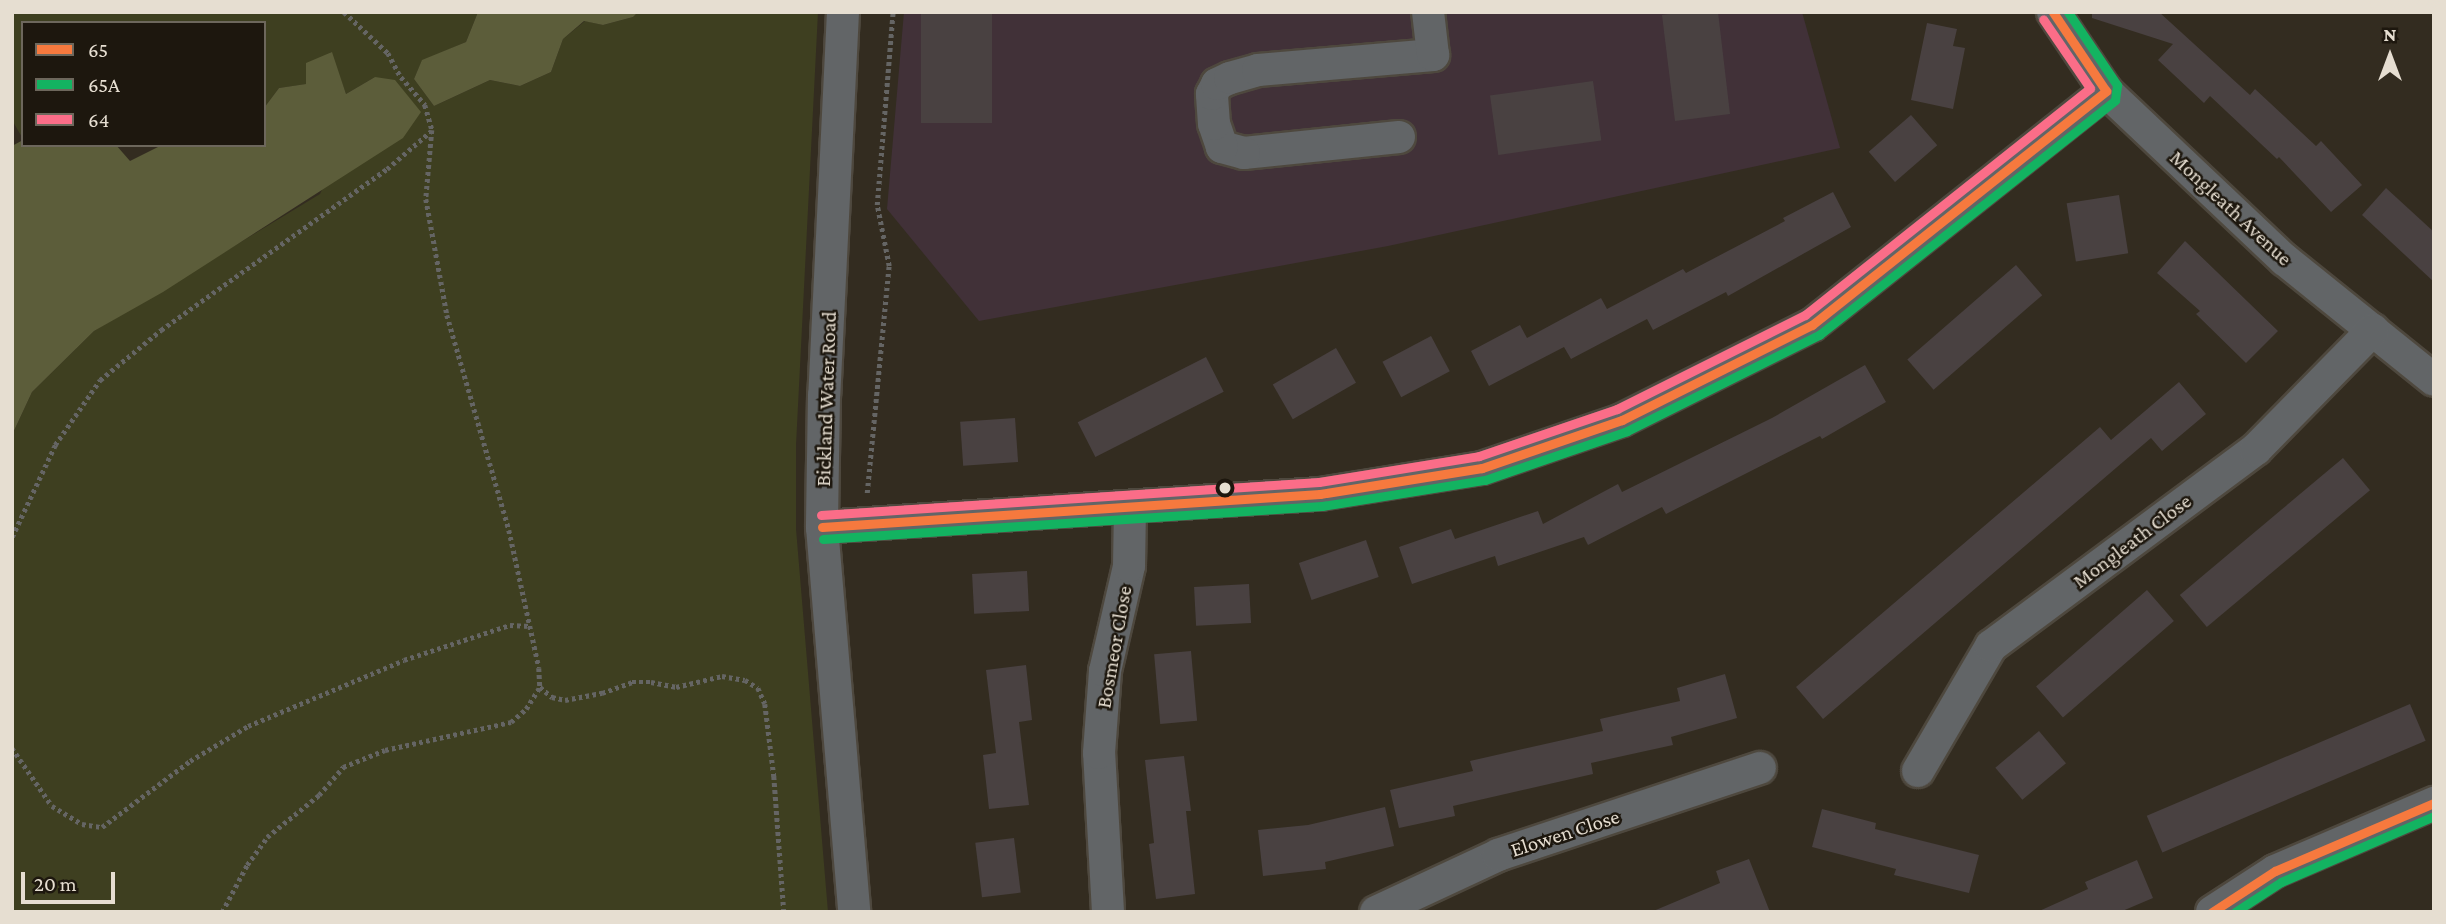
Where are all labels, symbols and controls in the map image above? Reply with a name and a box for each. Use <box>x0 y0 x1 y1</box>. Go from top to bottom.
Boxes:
legend <box>21 21 266 147</box>
north arrow <box>2355 21 2425 91</box>
text: N <box>2384 24 2396 45</box>
text: 65 <box>88 38 108 62</box>
text: 65A <box>88 73 120 97</box>
text: 64 <box>88 108 109 132</box>
street label: Mongleath Avenue <box>2165 145 2297 271</box>
street label: Bickland Water Road <box>810 311 842 487</box>
unlabelled marker <box>1218 481 1232 495</box>
street label: Mongleath Close <box>2068 488 2196 594</box>
street label: Bosmeor Close <box>1091 584 1137 710</box>
street label: Elowen Close <box>1507 804 1623 862</box>
scale bar <box>24 858 119 902</box>
text: 20 m <box>34 872 77 896</box>

